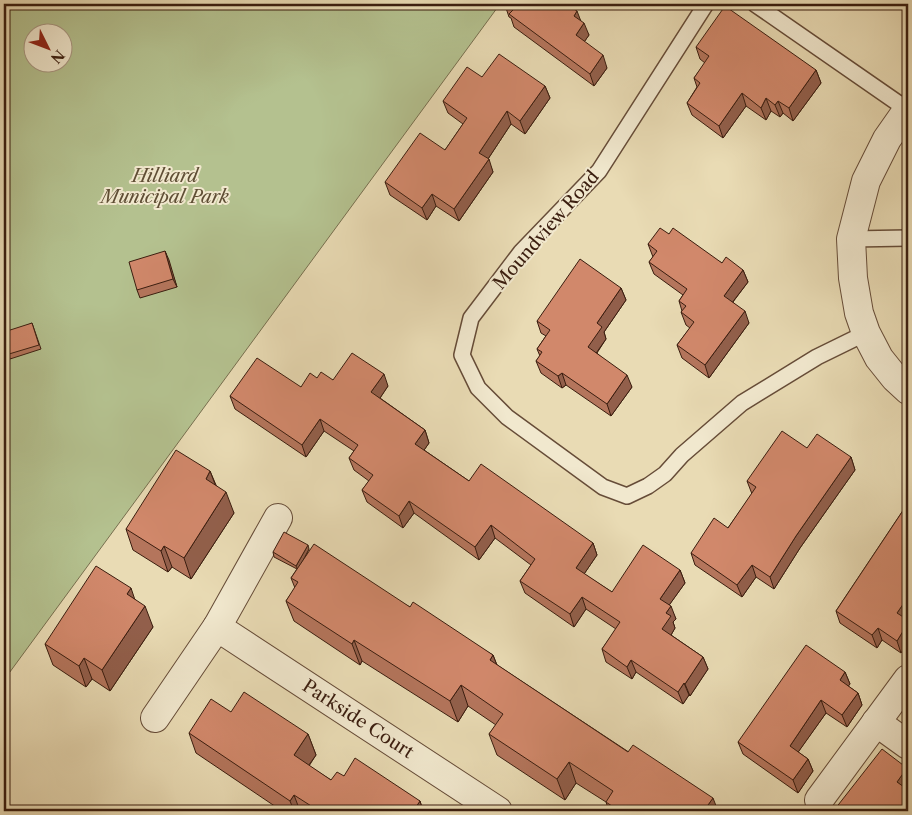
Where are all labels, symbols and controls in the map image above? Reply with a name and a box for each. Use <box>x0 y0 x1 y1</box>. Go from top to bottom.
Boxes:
north arrow <box>22 22 72 72</box>
text: N <box>47 46 68 67</box>
park label: Hilliard Municipal Park <box>99 165 230 208</box>
street label: Moundview Road <box>488 166 604 294</box>
street label: Parkside Court <box>298 675 418 763</box>

